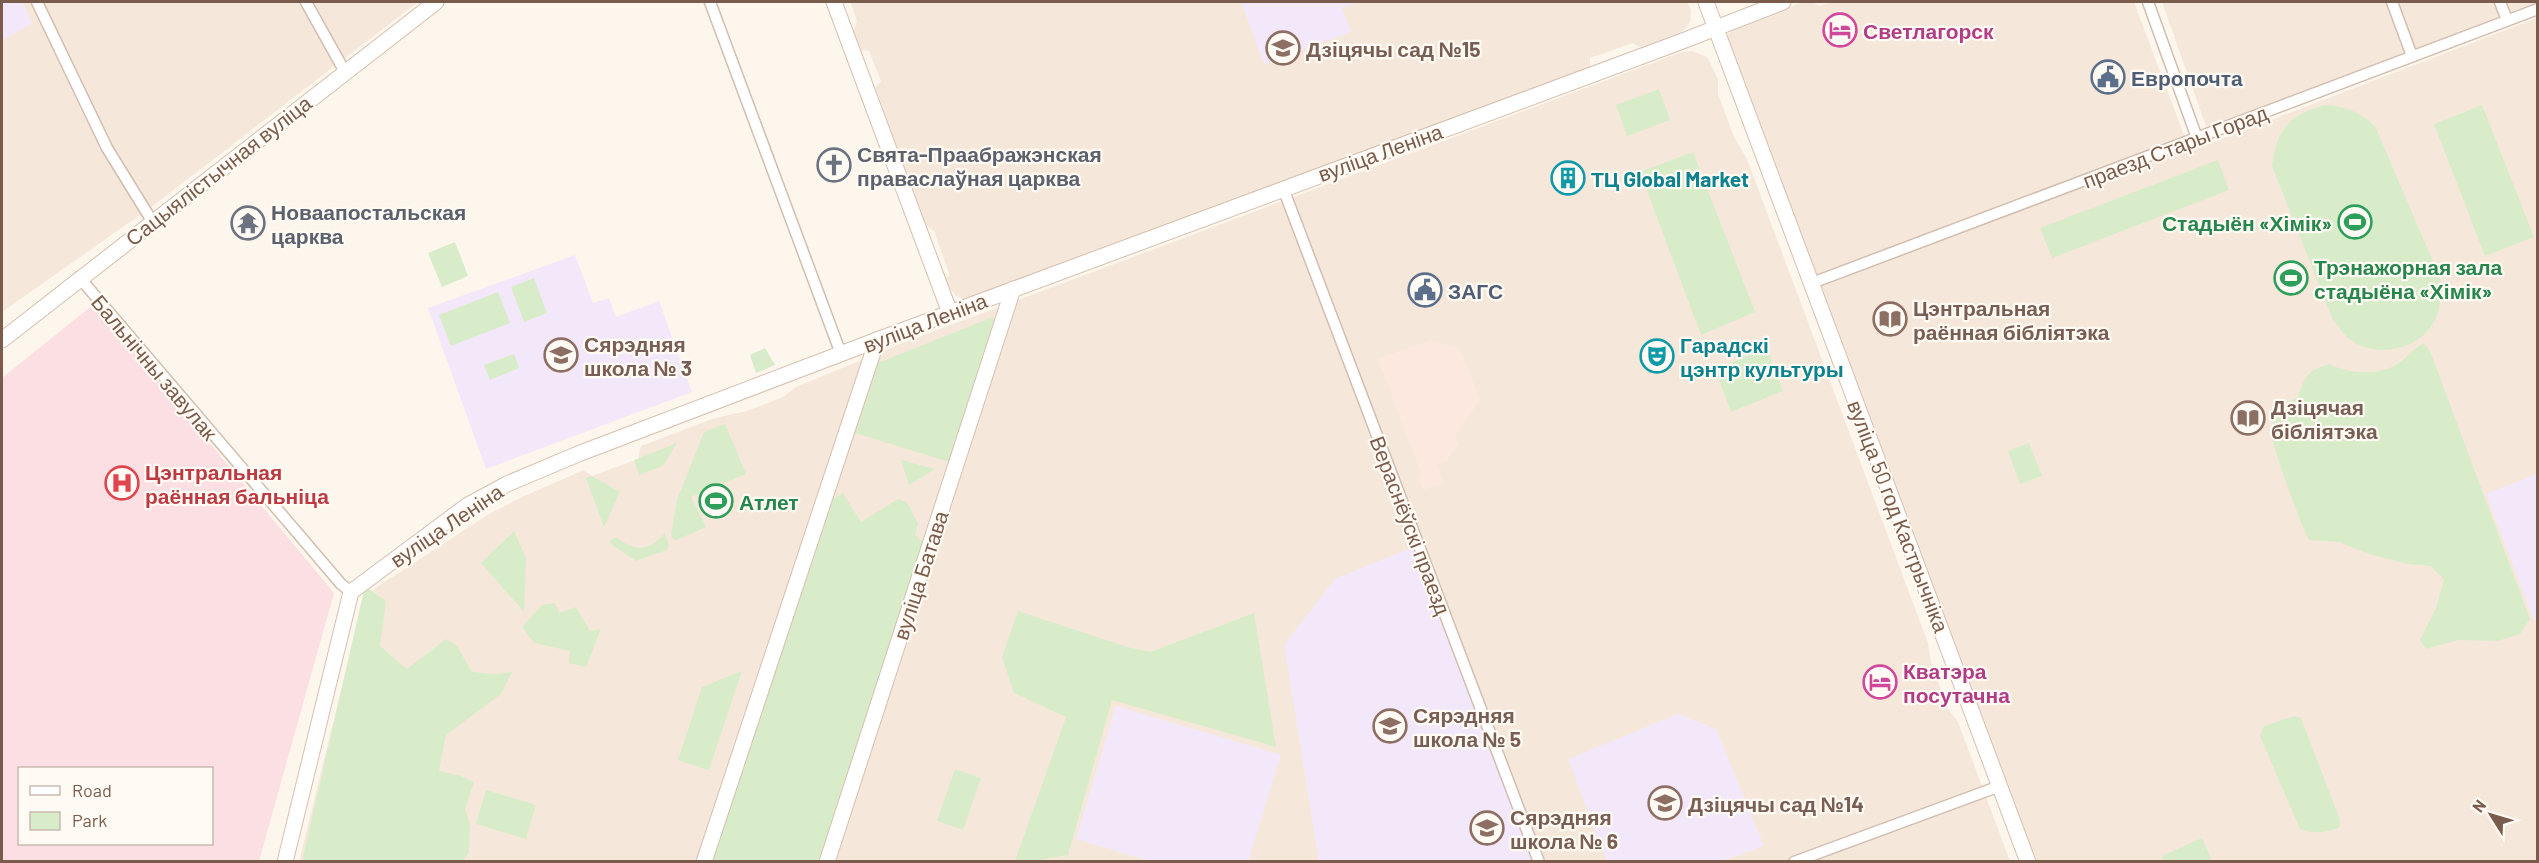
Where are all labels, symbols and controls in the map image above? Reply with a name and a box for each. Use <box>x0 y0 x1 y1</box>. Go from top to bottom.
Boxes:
hotel icon: Светлагорск <box>1822 12 1858 48</box>
place label: Светлагорск <box>1863 18 1994 43</box>
school or university icon: Дзіцячы сад №15 <box>1265 30 1301 66</box>
place label: Дзіцячы сад №15 <box>1306 36 1481 61</box>
public building icon: Европочта <box>2090 59 2126 95</box>
place label: Европочта <box>2131 65 2243 90</box>
street label: Сацыялістычная вуліца <box>120 90 316 250</box>
street label: праезд Стары Горад <box>2079 99 2271 193</box>
street label: вуліца Леніна <box>1314 118 1446 186</box>
place label: Свята-Праабражэнская праваслаўная царква <box>857 141 1102 190</box>
church icon: Свята-Праабражэнская праваслаўная царква <box>816 147 852 183</box>
building icon: ТЦ Global Market <box>1550 160 1586 196</box>
place label: ТЦ Global Market <box>1591 166 1749 191</box>
place label: Новаапостальская царква <box>271 199 466 248</box>
sports icon: Стадыён «Хімік» <box>2337 204 2373 240</box>
temple icon: Новаапостальская царква <box>230 205 266 241</box>
place label: Стадыён «Хімік» <box>2162 210 2332 235</box>
place label: Трэнажорная зала стадыёна «Хімік» <box>2314 254 2503 303</box>
sports icon: Трэнажорная зала стадыёна «Хімік» <box>2273 260 2309 296</box>
public building icon: ЗАГС <box>1407 272 1443 308</box>
place label: ЗАГС <box>1448 278 1503 303</box>
street label: вуліца Леніна <box>860 287 991 357</box>
street label: Бальнічны завулак <box>87 289 224 445</box>
place label: Цэнтральная раённая бібліятэка <box>1913 295 2110 344</box>
library icon: Цэнтральная раённая бібліятэка <box>1872 301 1908 337</box>
place label: Сярэдняя школа № 3 <box>584 331 692 380</box>
place label: Гарадскі цэнтр культуры <box>1680 332 1844 381</box>
school or university icon: Сярэдняя школа № 3 <box>543 337 579 373</box>
theatre icon: Гарадскі цэнтр культуры <box>1639 338 1675 374</box>
place label: Дзіцячая бібліятэка <box>2271 394 2378 443</box>
street label: вуліца 50 год Кастрычніка <box>1843 396 1955 636</box>
library icon: Дзіцячая бібліятэка <box>2230 400 2266 436</box>
street label: Вераснёўскі праезд <box>1365 432 1457 618</box>
place label: Цэнтральная раённая бальніца <box>145 459 329 508</box>
hospital icon: Цэнтральная раённая бальніца <box>104 465 140 501</box>
street label: вуліца Леніна <box>385 478 507 572</box>
sports icon: Атлет <box>698 483 734 519</box>
place label: Атлет <box>739 489 799 514</box>
street label: вуліца Батава <box>887 507 953 643</box>
place label: Кватэра посутачна <box>1903 658 2010 707</box>
hotel icon: Кватэра посутачна <box>1862 664 1898 700</box>
place label: Сярэдняя школа № 5 <box>1413 702 1521 751</box>
school or university icon: Сярэдняя школа № 5 <box>1372 708 1408 744</box>
legend <box>18 767 213 845</box>
text: Road <box>72 779 112 801</box>
school or university icon: Дзіцячы сад №14 <box>1647 785 1683 821</box>
north arrow <box>2461 785 2521 845</box>
place label: Дзіцячы сад №14 <box>1688 791 1864 816</box>
text: N <box>2468 796 2489 816</box>
place label: Сярэдняя школа № 6 <box>1510 804 1618 853</box>
text: Park <box>72 809 107 831</box>
school or university icon: Сярэдняя школа № 6 <box>1469 810 1505 846</box>

